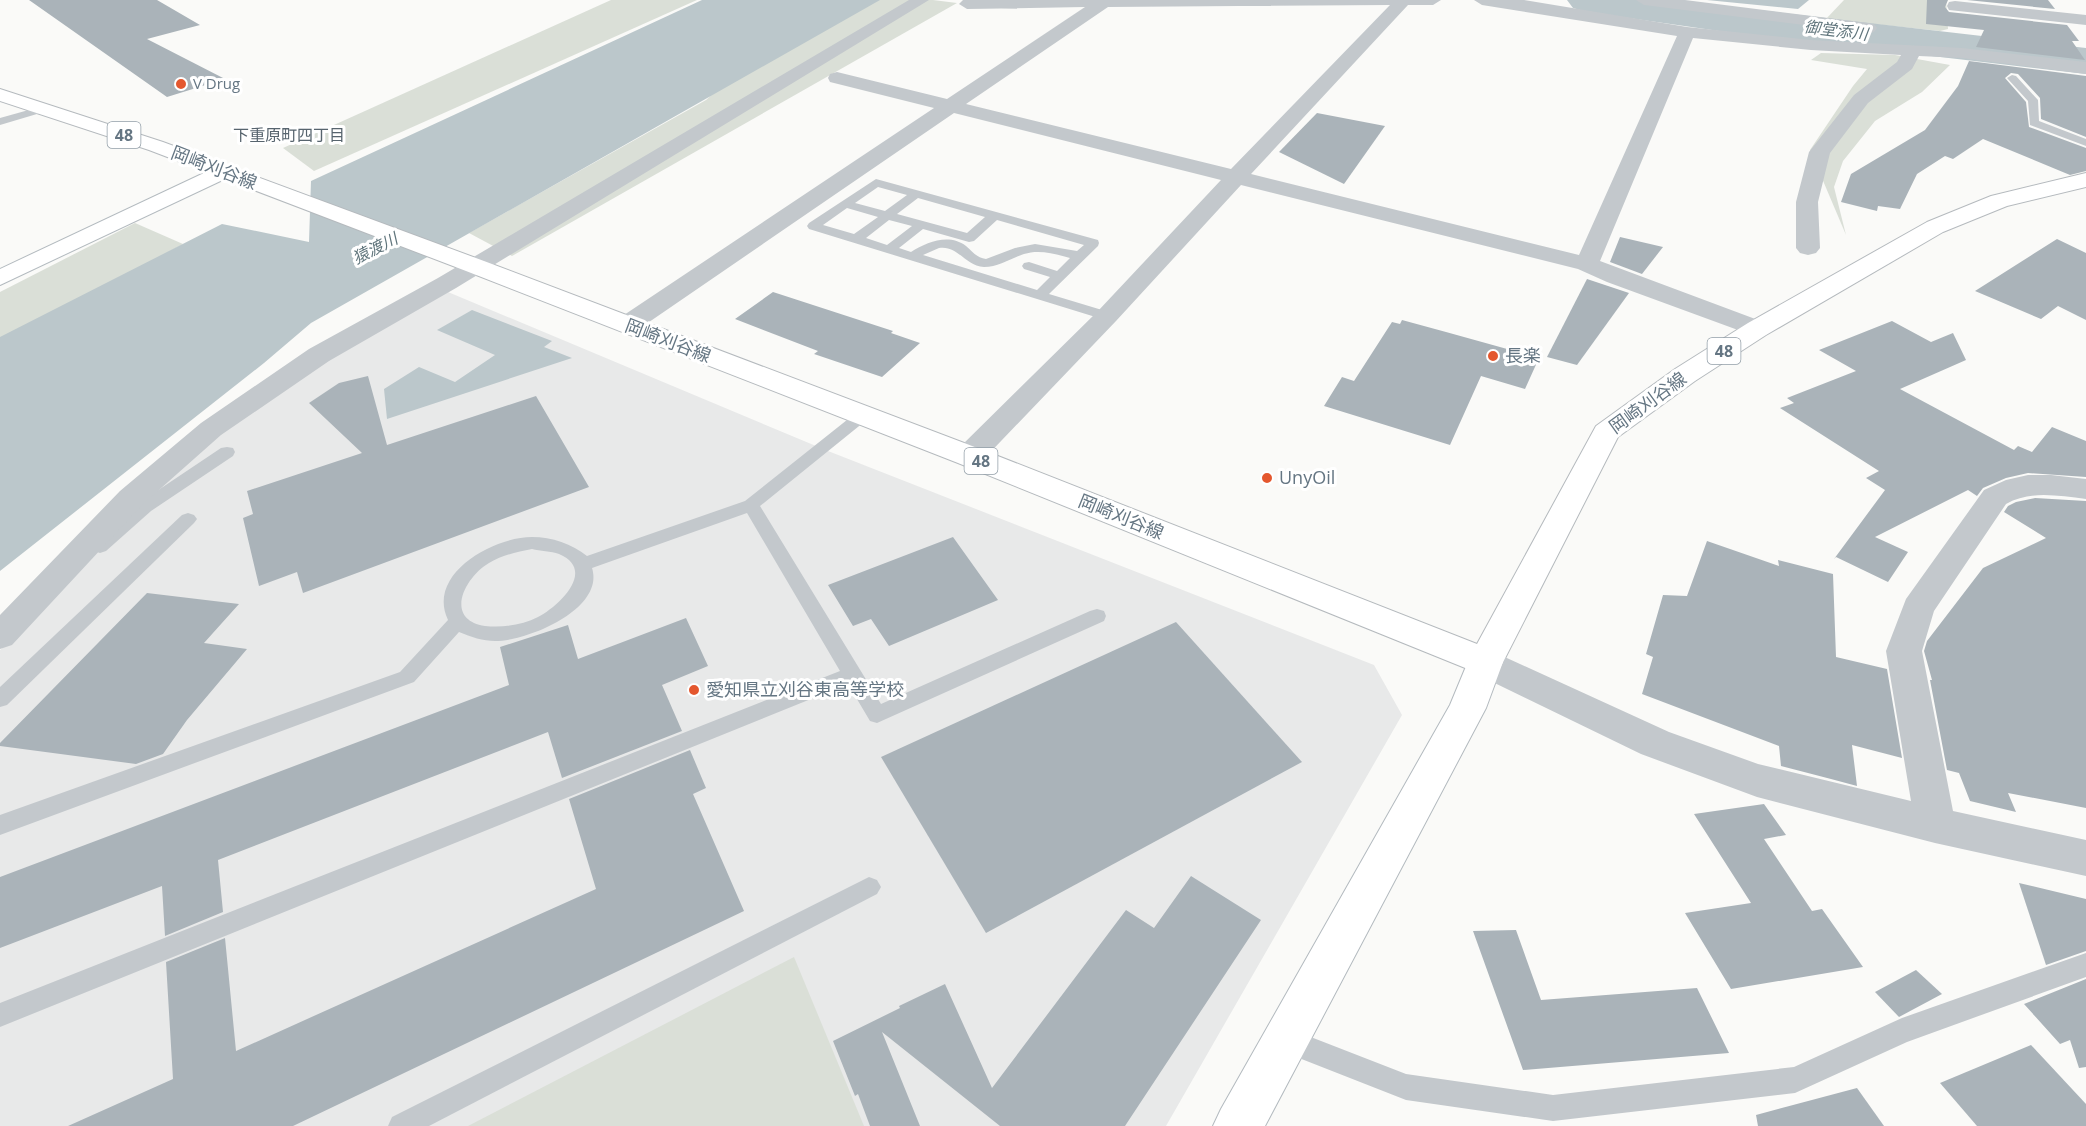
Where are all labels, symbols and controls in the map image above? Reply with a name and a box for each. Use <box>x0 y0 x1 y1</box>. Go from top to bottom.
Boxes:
water label: 御堂添川 <box>1803 15 1871 45</box>
place label: V Drug <box>193 73 240 93</box>
marker: V Drug <box>174 77 188 91</box>
road number: 48 <box>108 122 140 148</box>
district label: 下重原町四丁目 <box>233 124 345 146</box>
street label: 岡崎刈谷線 <box>168 140 261 194</box>
water label: 猿渡川 <box>349 226 403 269</box>
street label: 岡崎刈谷線 <box>622 313 715 367</box>
road number: 48 <box>1708 338 1740 364</box>
place label: 長楽 <box>1505 343 1541 367</box>
marker: 長楽 <box>1486 349 1500 363</box>
street label: 岡崎刈谷線 <box>1604 366 1691 438</box>
road number: 48 <box>964 448 998 474</box>
place label: UnyOil <box>1279 465 1335 489</box>
marker: UnyOil <box>1260 471 1274 485</box>
street label: 岡崎刈谷線 <box>1075 488 1168 544</box>
place label: 愛知県立刈谷東高等学校 <box>706 677 904 701</box>
marker: 愛知県立刈谷東高等学校 <box>687 683 701 697</box>

